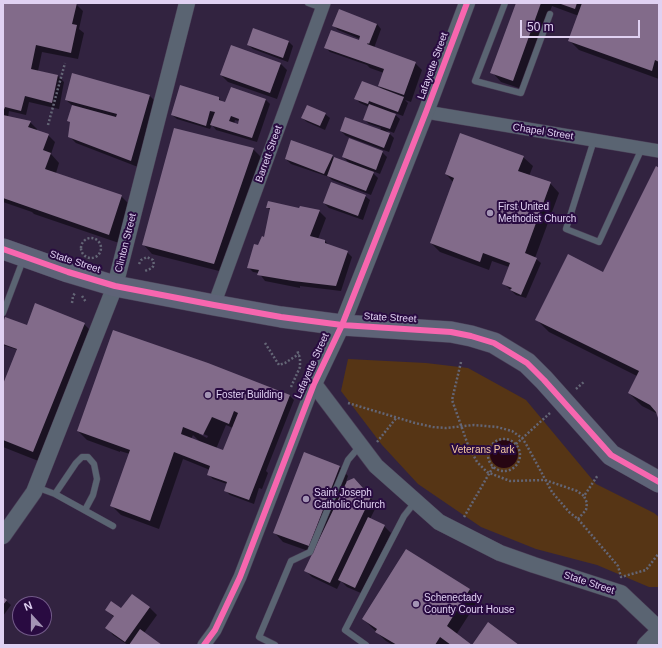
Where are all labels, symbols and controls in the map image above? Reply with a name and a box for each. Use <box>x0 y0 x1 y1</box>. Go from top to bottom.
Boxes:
scale bar <box>522 12 642 38</box>
text: 50 m <box>527 20 554 34</box>
street label: Lafayette Street <box>415 31 451 101</box>
street label: Chapel Street <box>512 121 574 143</box>
street label: Barrett Street <box>253 124 285 184</box>
place label: First United Methodist Church <box>498 201 576 224</box>
marker: First United Methodist Church <box>485 208 495 218</box>
street label: Clinton Street <box>113 212 139 274</box>
street label: State Street <box>48 248 102 276</box>
street label: State Street <box>363 311 417 325</box>
street label: Lafayette Street <box>292 331 332 401</box>
place label: Foster Building <box>216 389 283 401</box>
marker: Foster Building <box>203 390 213 400</box>
park label: Veterans Park <box>452 444 514 456</box>
place label: Saint Joseph Catholic Church <box>314 487 385 510</box>
marker: Saint Joseph Catholic Church <box>301 494 311 504</box>
street label: State Street <box>562 569 616 597</box>
place label: Schenectady County Court House <box>424 592 515 616</box>
north arrow <box>12 596 52 636</box>
text: N <box>22 599 34 613</box>
marker: Schenectady County Court House <box>411 599 421 609</box>

